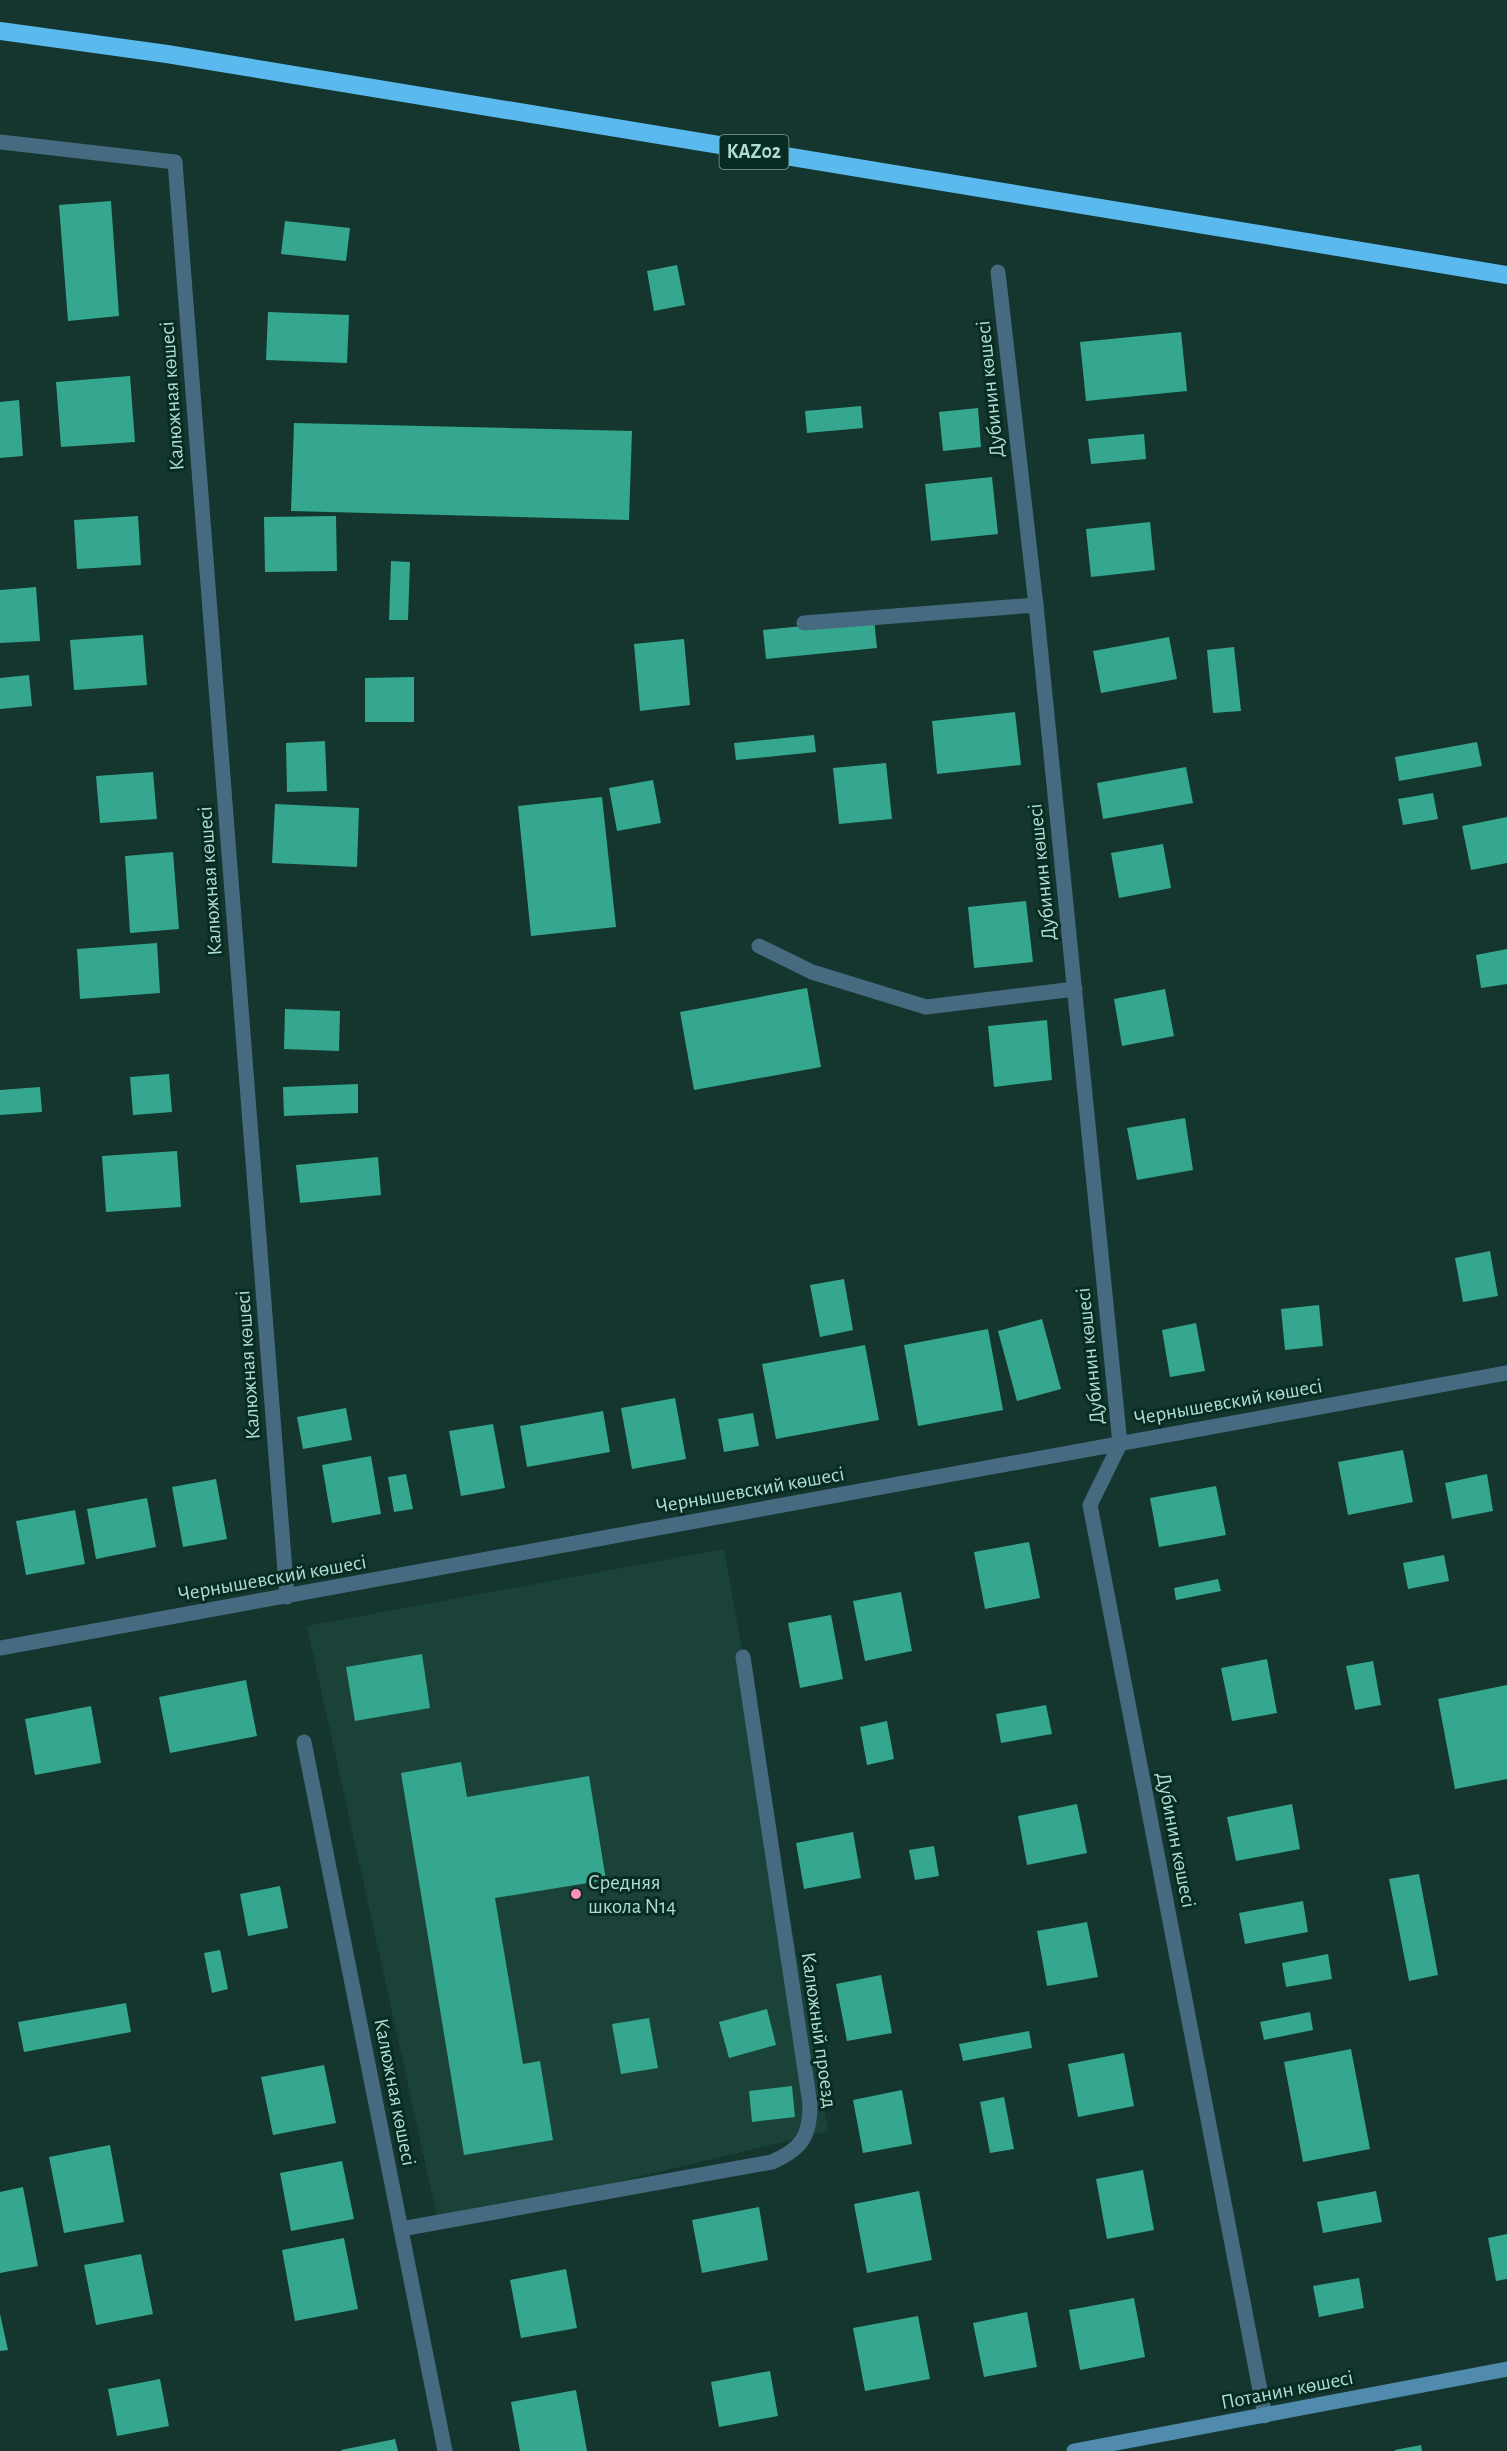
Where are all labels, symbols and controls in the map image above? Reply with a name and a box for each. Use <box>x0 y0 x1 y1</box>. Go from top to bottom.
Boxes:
road number: KAZ02 <box>720 135 789 169</box>
street label: Дубинин көшесі <box>972 320 1008 458</box>
street label: Калюжная көшесі <box>156 321 188 471</box>
street label: Дубинин көшесі <box>1024 803 1060 941</box>
street label: Калюжная көшесі <box>194 806 226 956</box>
street label: Дубинин көшесі <box>1072 1287 1108 1425</box>
street label: Калюжная көшесі <box>232 1290 264 1440</box>
street label: Чернышевский көшесі <box>1132 1375 1324 1429</box>
street label: Чернышевский көшесі <box>654 1463 846 1517</box>
street label: Чернышевский көшесі <box>176 1551 368 1605</box>
street label: Дубинин көшесі <box>1153 1771 1199 1909</box>
place label: Средняя школа N14 <box>588 1872 676 1917</box>
marker: Средняя школа N14 <box>569 1887 583 1901</box>
street label: Калюжный проезд <box>798 1951 840 2109</box>
street label: Калюжная көшесі <box>370 2016 420 2168</box>
street label: Потанин көшесі <box>1219 2367 1355 2413</box>

